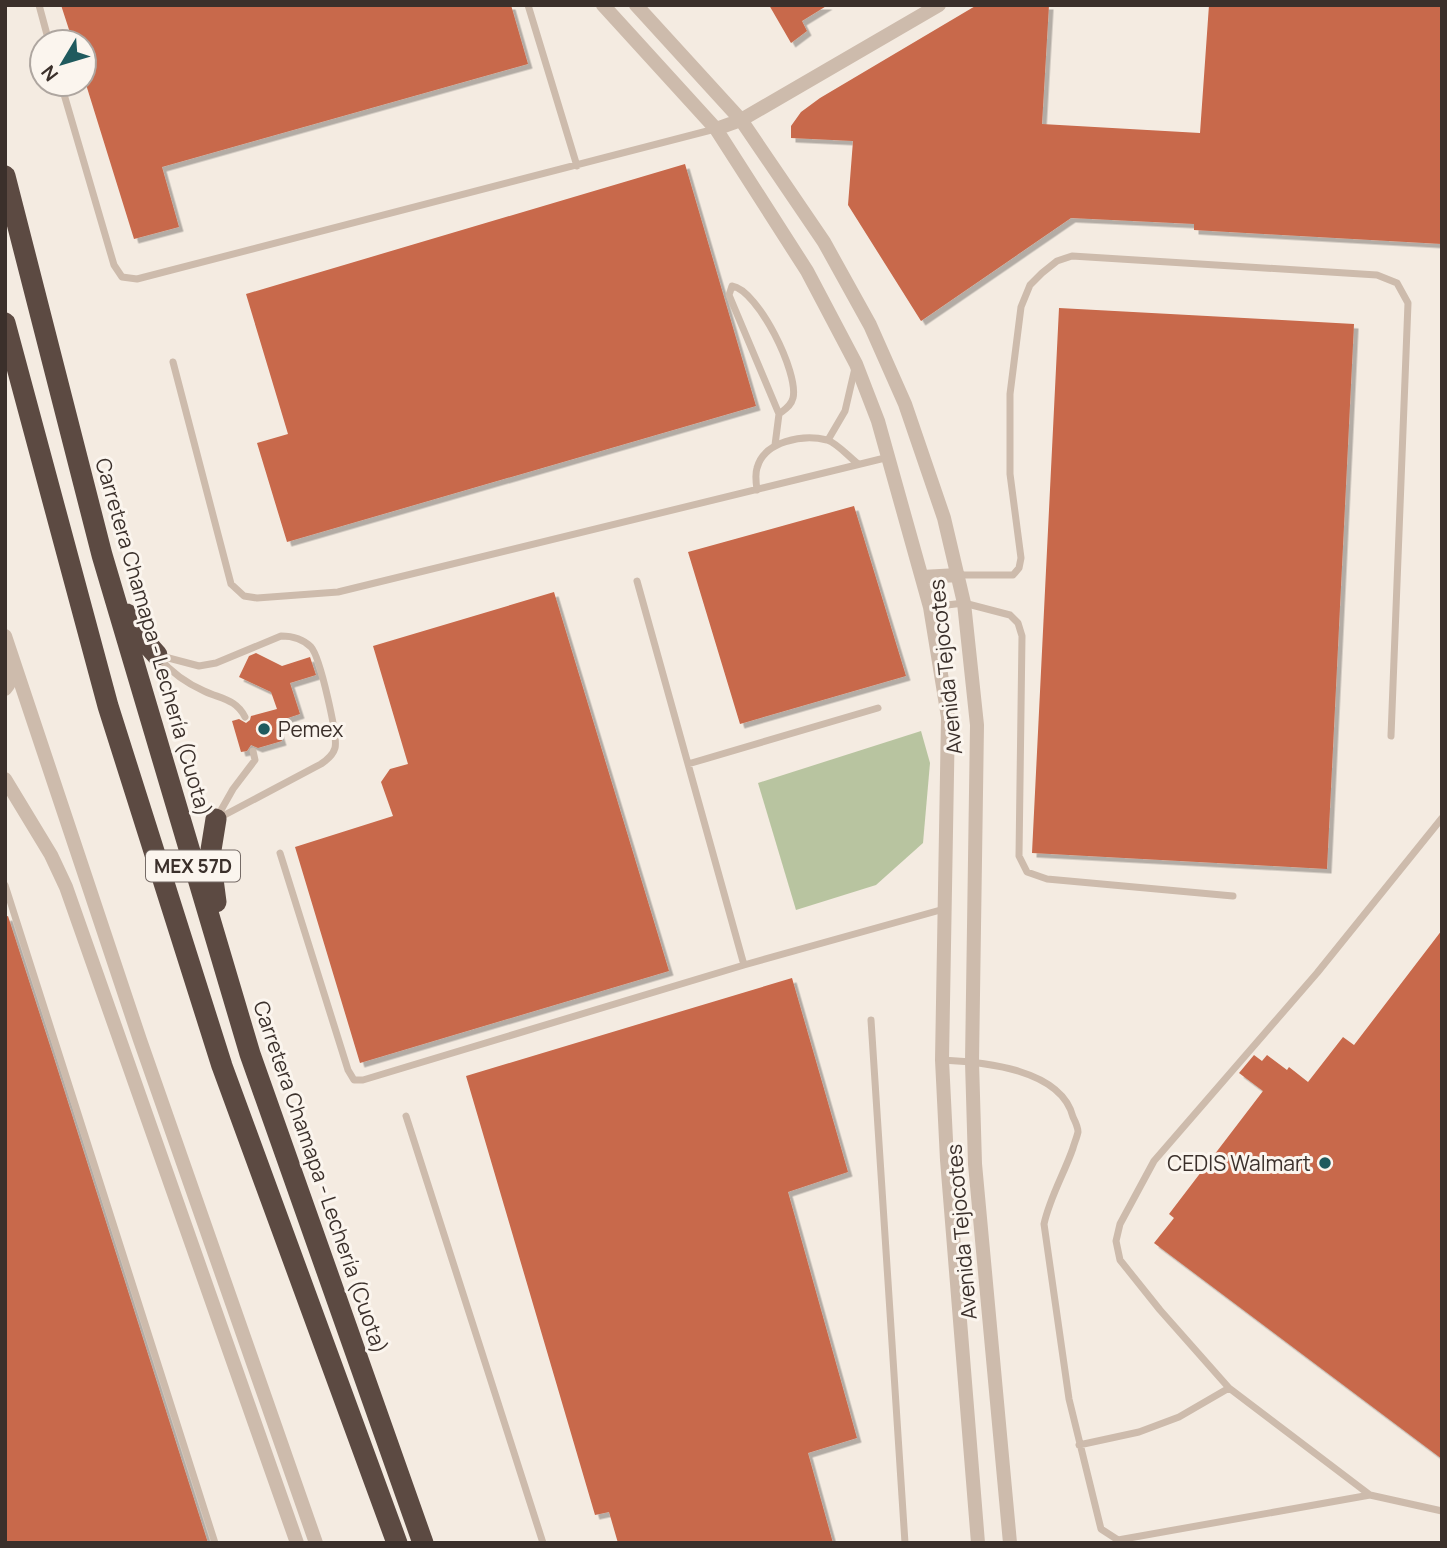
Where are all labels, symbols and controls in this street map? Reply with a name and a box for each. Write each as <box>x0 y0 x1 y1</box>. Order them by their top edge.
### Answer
north arrow <box>28 28 98 98</box>
text: N <box>35 60 64 87</box>
street label: Carretera Chamapa - Lechería (Cuota) <box>89 455 219 819</box>
street label: Avenida Tejocotes <box>922 578 968 756</box>
place label: Pemex <box>278 715 343 743</box>
marker: Pemex <box>256 721 272 737</box>
road number: MEX 57D <box>146 850 240 881</box>
street label: Carretera Chamapa - Lechería (Cuota) <box>247 997 395 1357</box>
street label: Avenida Tejocotes <box>939 1143 983 1321</box>
place label: CEDIS Walmart <box>1167 1149 1311 1177</box>
marker: CEDIS Walmart <box>1317 1155 1333 1171</box>

